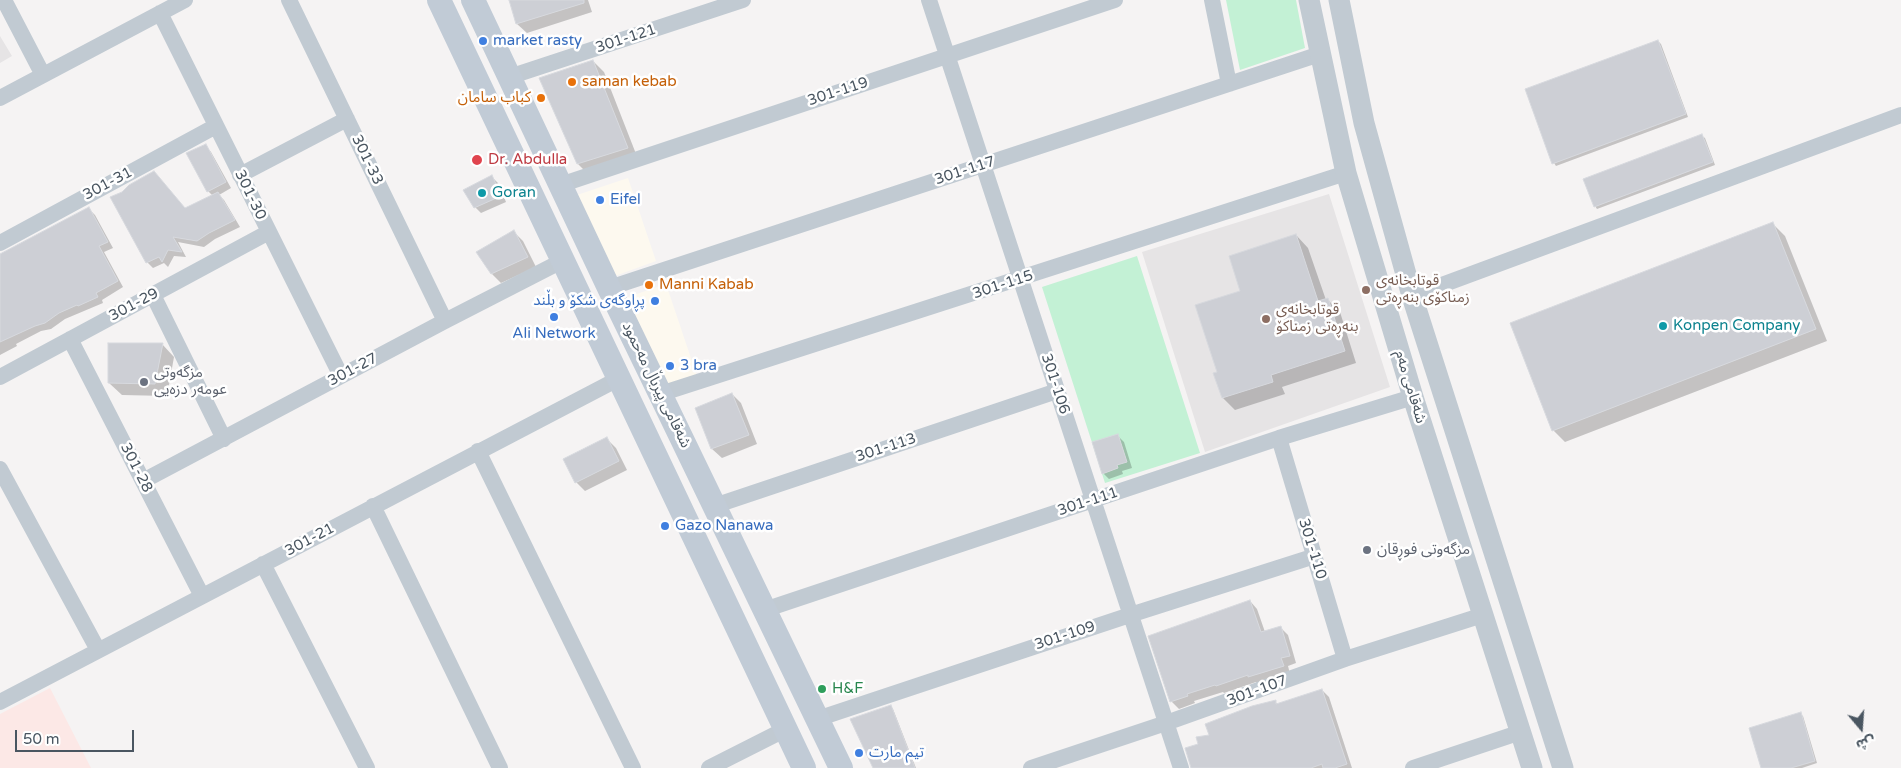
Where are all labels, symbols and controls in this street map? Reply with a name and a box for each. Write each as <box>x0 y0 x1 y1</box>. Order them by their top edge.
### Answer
street label: 301-121 <box>593 21 659 57</box>
place label: market rasty <box>493 32 582 50</box>
marker: market rasty <box>477 35 489 47</box>
place label: saman kebab <box>582 73 677 91</box>
street label: 301-119 <box>805 74 871 110</box>
marker: saman kebab <box>566 76 578 88</box>
place label: کباب سامان <box>458 89 531 107</box>
marker: کباب سامان <box>535 92 547 104</box>
street label: 301-33 <box>347 132 387 188</box>
place label: Dr. Abdulla <box>488 151 567 169</box>
marker: Dr. Abdulla <box>470 153 484 167</box>
street label: 301-117 <box>932 153 998 189</box>
street label: 301-31 <box>80 164 136 204</box>
street label: 301-30 <box>230 167 270 223</box>
place label: Goran <box>492 184 536 202</box>
marker: Goran <box>476 187 488 199</box>
place label: Eifel <box>610 191 641 209</box>
marker: Eifel <box>594 194 606 206</box>
street label: 301-115 <box>970 267 1036 303</box>
place label: قوتابخانەی زمناكۆی بنەڕەتی <box>1376 272 1470 307</box>
place label: Manni Kabab <box>659 276 754 294</box>
marker: Manni Kabab <box>643 279 655 291</box>
marker: قوتابخانەی زمناكۆی بنەڕەتی <box>1360 284 1372 296</box>
street label: 301-29 <box>106 285 162 325</box>
place label: پڕاوگەی شکۆ و بڵند <box>533 292 645 310</box>
marker: پڕاوگەی شکۆ و بڵند <box>649 295 661 307</box>
place label: قوتابخانەی بنەڕەتی زمناکۆ <box>1276 301 1358 336</box>
marker: Ali Network <box>548 311 560 323</box>
marker: قوتابخانەی بنەڕەتی زمناکۆ <box>1260 313 1272 325</box>
place label: Konpen Company <box>1673 317 1800 335</box>
street label: شەقامی پیرباڵ مەحمود <box>618 319 694 451</box>
marker: Konpen Company <box>1657 320 1669 332</box>
place label: Ali Network <box>512 325 596 343</box>
street label: شەقامی مەم <box>1390 348 1430 426</box>
street label: 301-27 <box>325 350 381 390</box>
street label: 301-106 <box>1037 351 1073 417</box>
place label: 3 bra <box>680 357 717 375</box>
marker: 3 bra <box>664 360 676 372</box>
place label: مزگەوتی عومەر دزەیی <box>154 364 227 399</box>
marker: مزگەوتی عومەر دزەیی <box>138 376 150 388</box>
street label: 301-113 <box>853 430 919 466</box>
street label: 301-28 <box>116 440 156 496</box>
street label: 301-111 <box>1055 484 1121 520</box>
street label: 301-110 <box>1294 516 1330 582</box>
place label: Gazo Nanawa <box>675 517 773 535</box>
street label: 301-21 <box>282 520 338 560</box>
marker: Gazo Nanawa <box>659 520 671 532</box>
place label: مزگەوتی فوڕقان <box>1377 541 1470 559</box>
marker: مزگەوتی فوڕقان <box>1361 544 1373 556</box>
street label: 301-109 <box>1032 618 1098 654</box>
street label: 301-107 <box>1224 672 1290 710</box>
place label: H&F <box>832 680 863 698</box>
marker: H&F <box>816 683 828 695</box>
north arrow <box>1836 703 1886 753</box>
scale bar <box>18 720 136 752</box>
text: 50 m <box>23 730 60 748</box>
text: ش <box>1854 732 1878 754</box>
place label: تیم مارت <box>869 744 924 762</box>
marker: تیم مارت <box>853 747 865 759</box>

